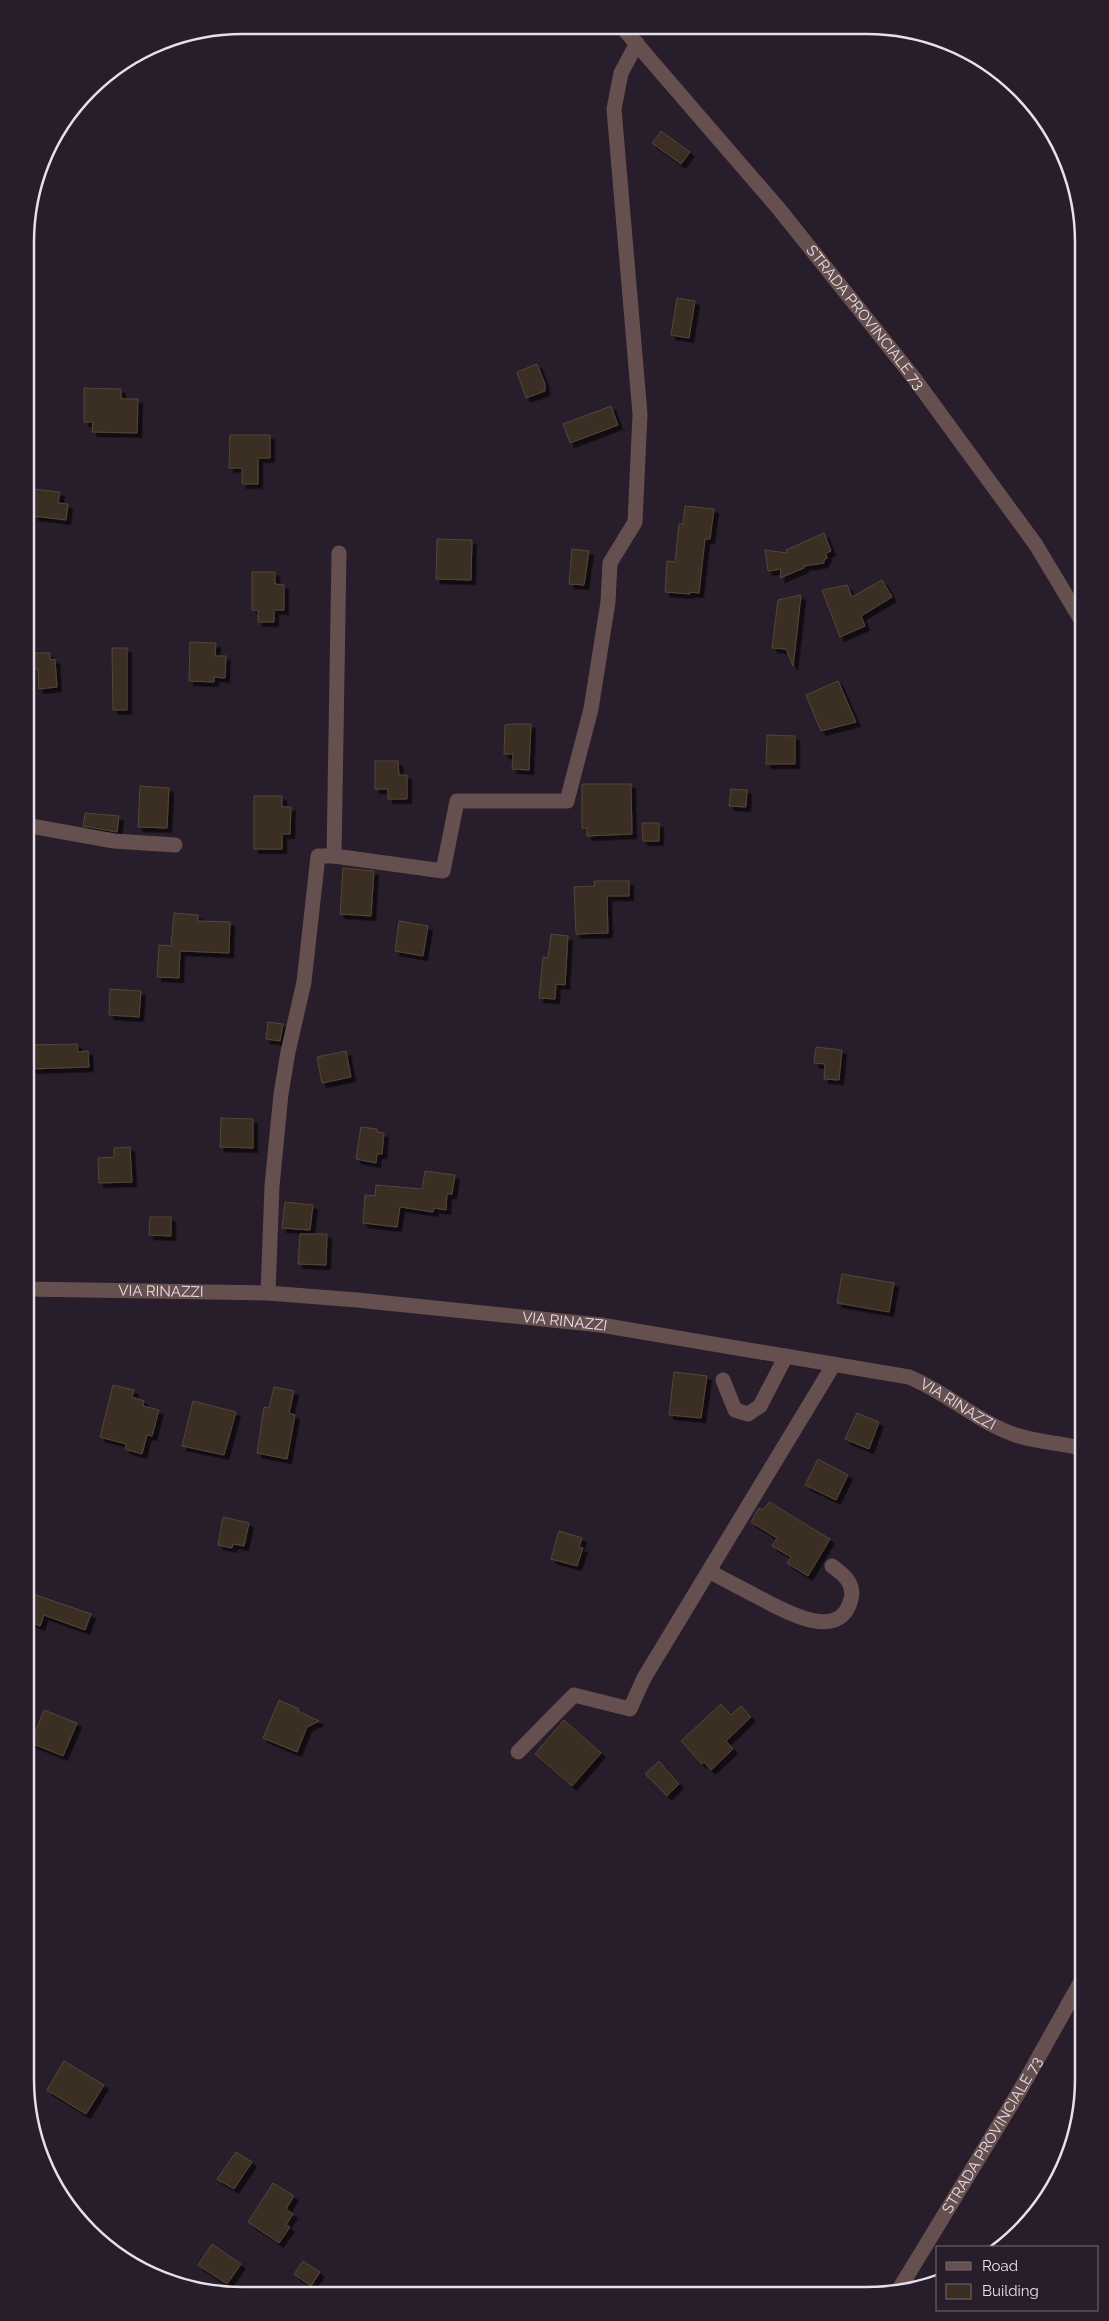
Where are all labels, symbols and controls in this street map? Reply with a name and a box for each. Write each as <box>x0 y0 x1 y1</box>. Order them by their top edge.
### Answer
street label: STRADA PROVINCIALE 73 <box>802 242 928 393</box>
street label: VIA RINAZZI <box>118 1282 204 1301</box>
street label: VIA RINAZZI <box>521 1308 608 1335</box>
street label: VIA RINAZZI <box>917 1375 999 1434</box>
street label: STRADA PROVINCIALE 73 <box>938 2054 1046 2217</box>
legend <box>936 2246 1099 2311</box>
text: Road <box>982 2257 1018 2275</box>
text: Building <box>982 2282 1039 2300</box>

